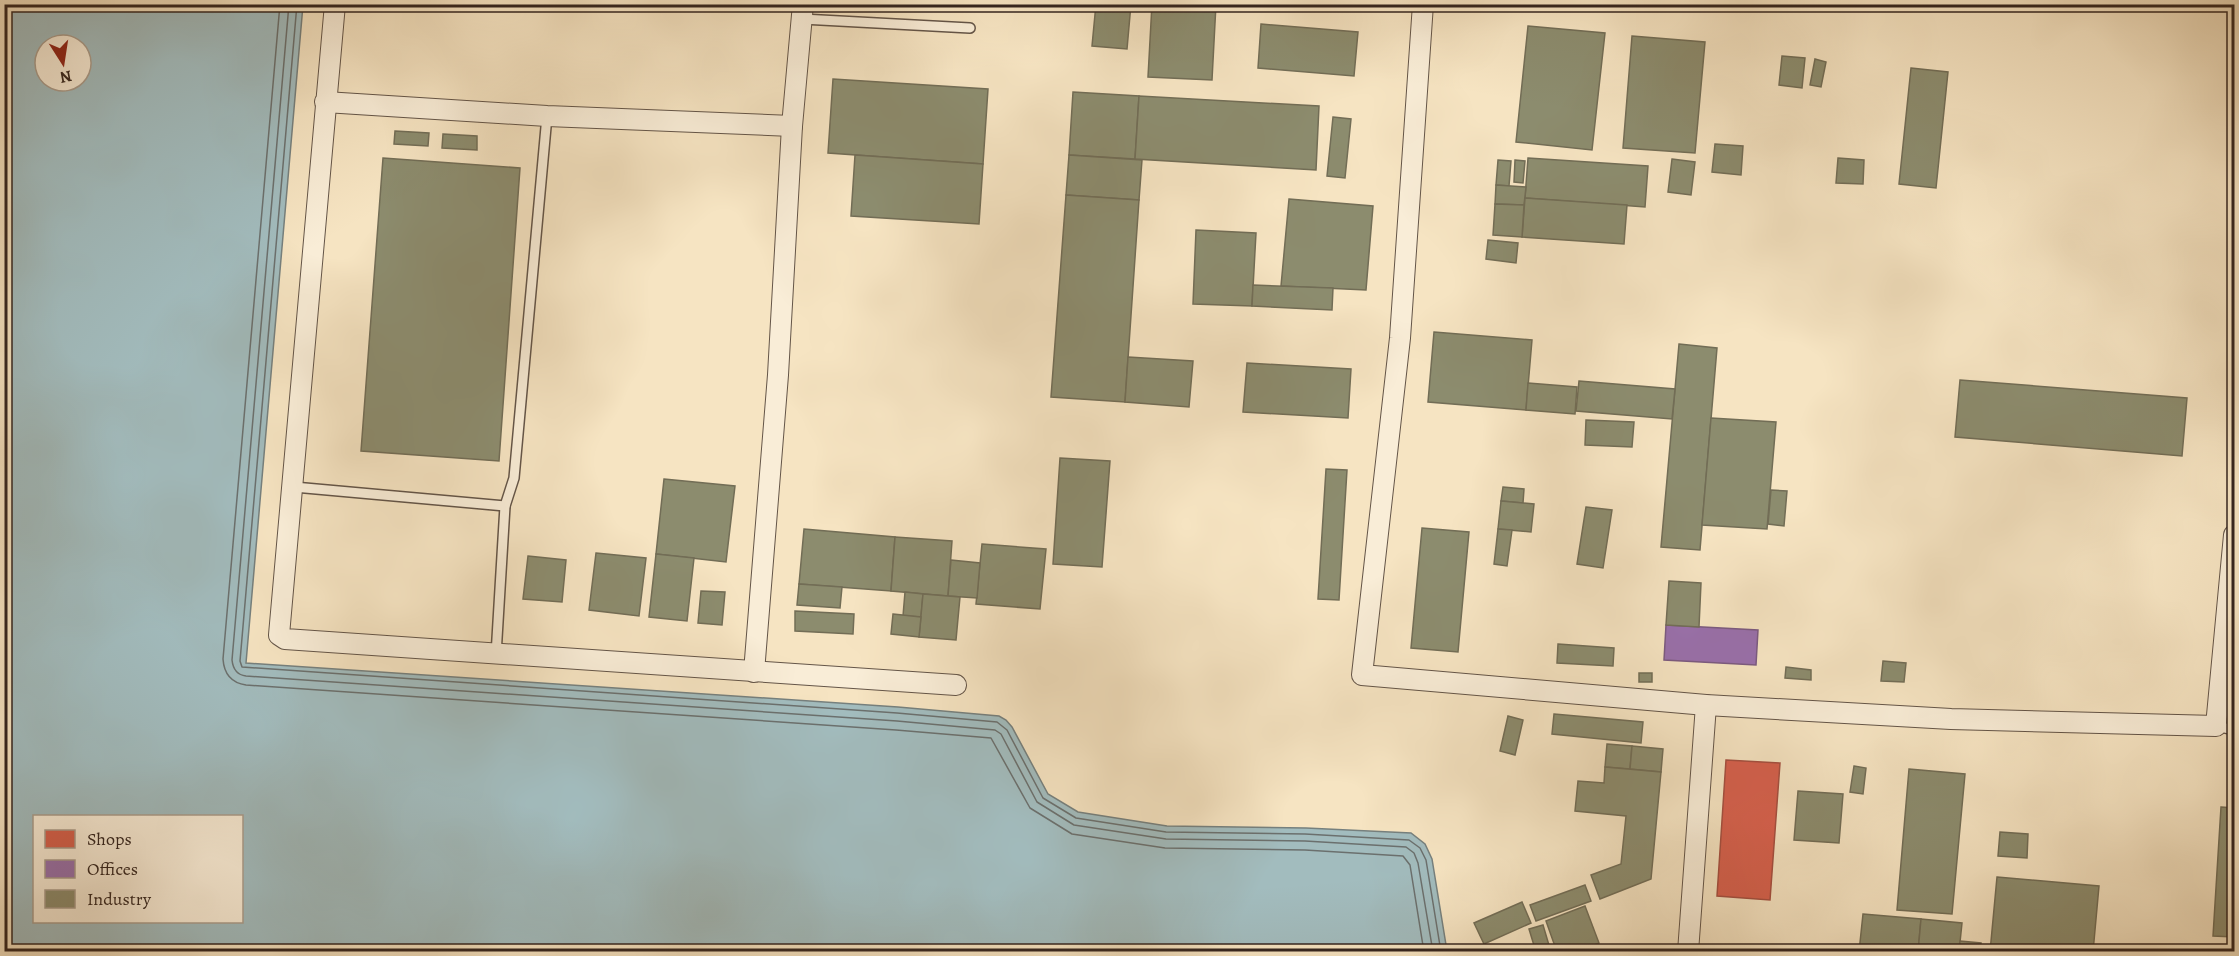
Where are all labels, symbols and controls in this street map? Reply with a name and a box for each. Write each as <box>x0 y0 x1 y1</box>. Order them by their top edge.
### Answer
north arrow <box>33 33 93 93</box>
text: N <box>58 65 74 89</box>
legend <box>33 815 243 923</box>
text: Shops <box>87 827 132 851</box>
text: Offices <box>87 857 138 881</box>
text: Industry <box>87 887 152 911</box>

